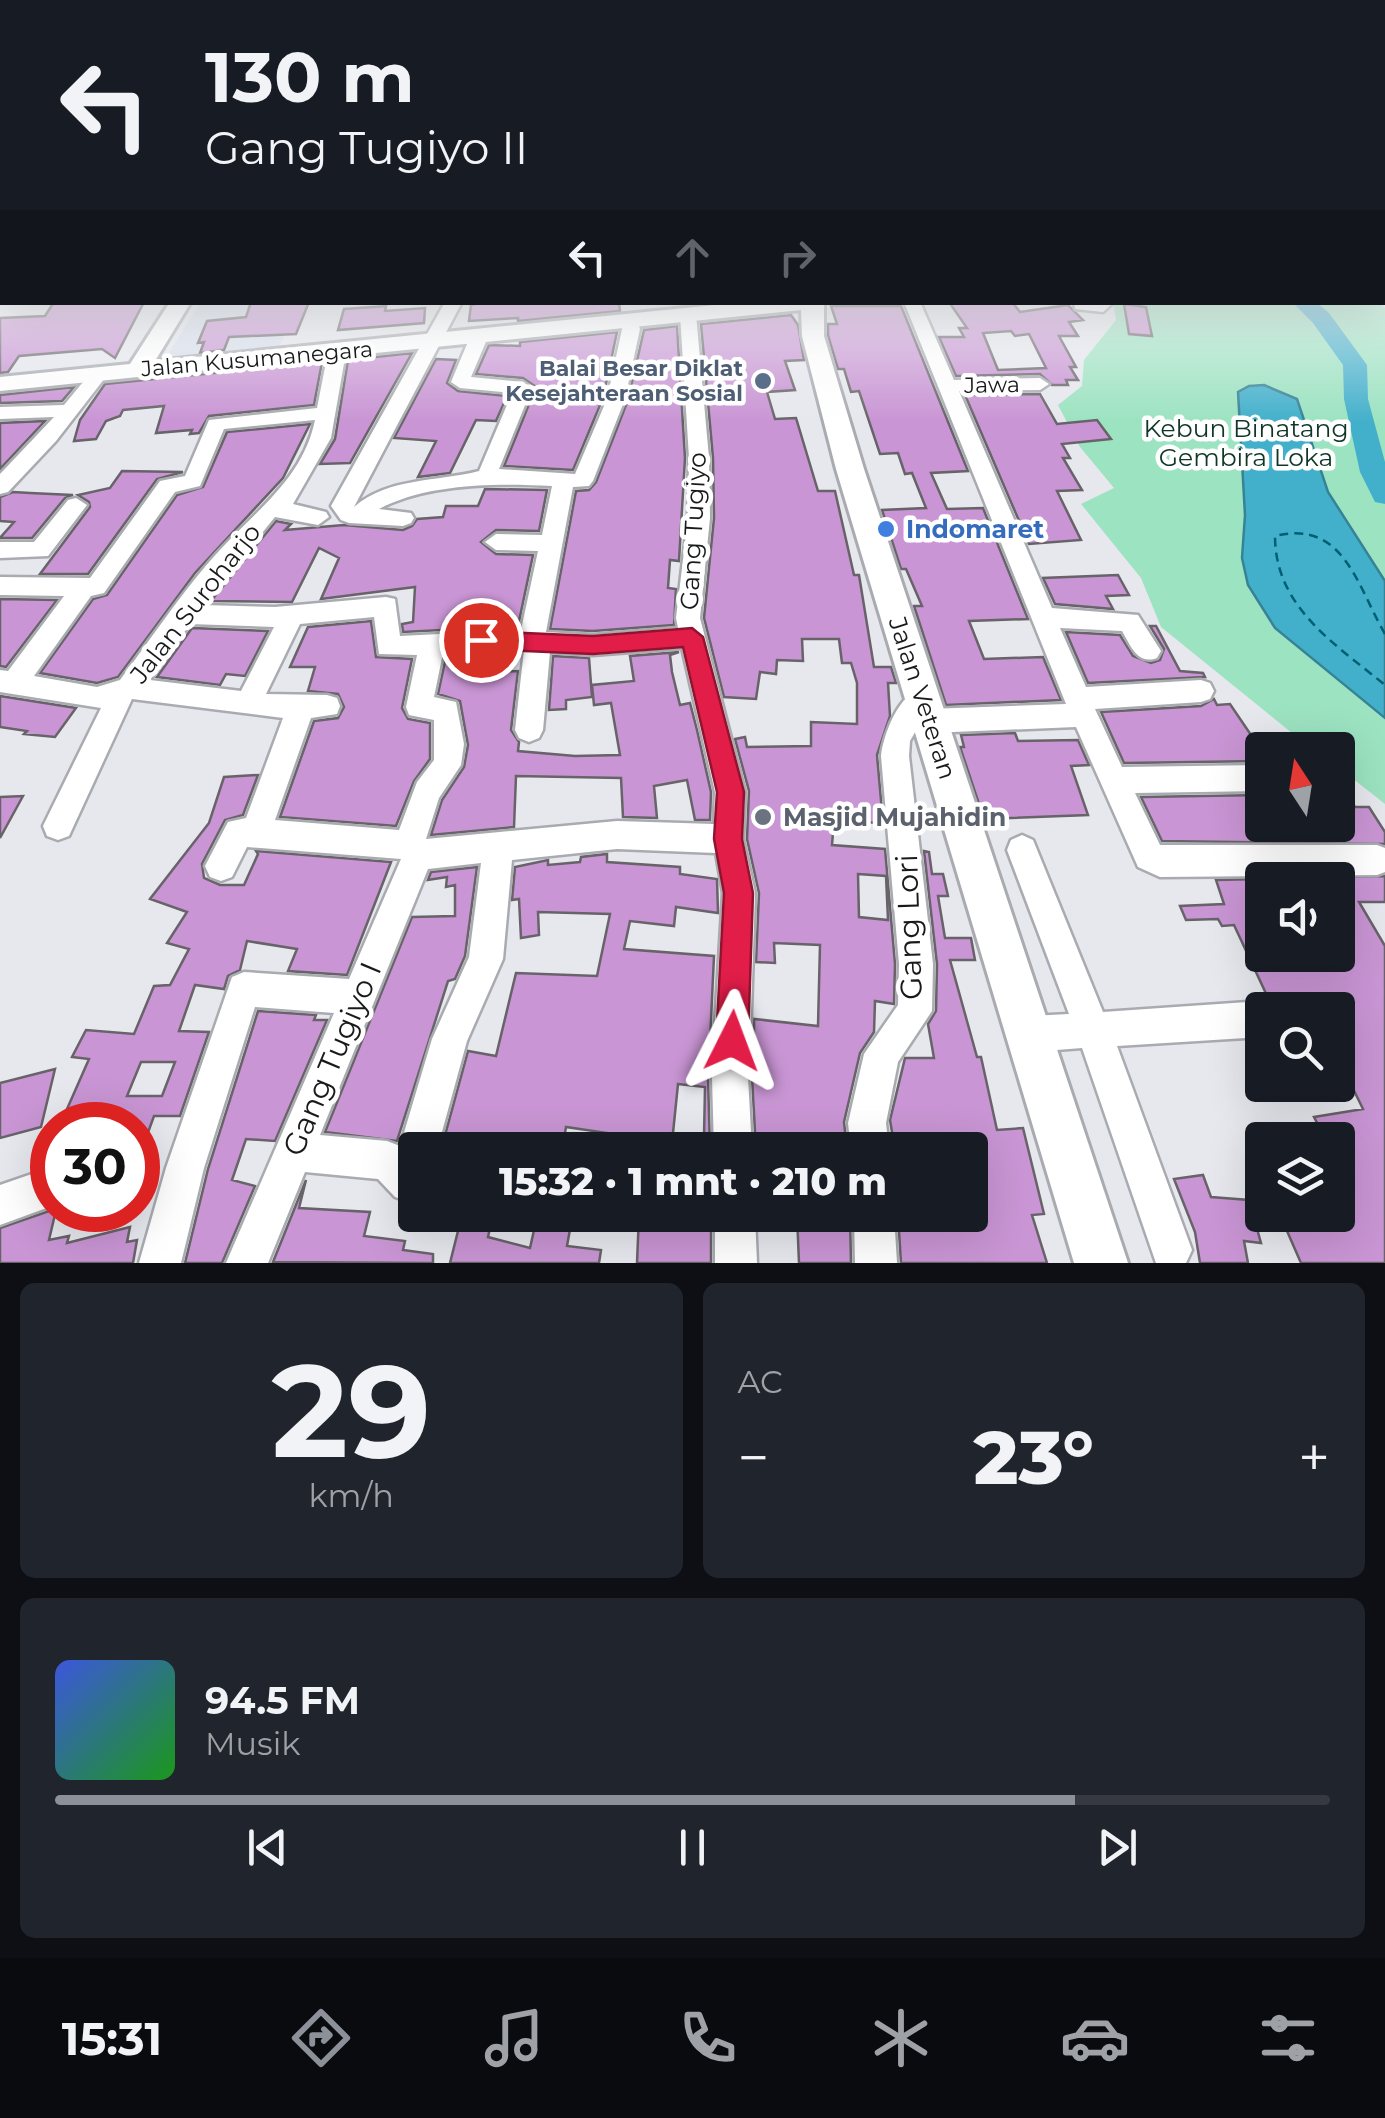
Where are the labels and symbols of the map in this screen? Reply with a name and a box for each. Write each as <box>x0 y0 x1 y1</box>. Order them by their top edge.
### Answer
street label: Jalan Kusumanegara <box>139 335 374 383</box>
place label: Balai Besar Diklat Kesejahteraan Sosial <box>505 355 743 407</box>
marker: Balai Besar Diklat Kesejahteraan Sosial <box>752 370 774 392</box>
street label: Jawa <box>963 371 1020 399</box>
park label: Kebun Binatang Gembira Loka <box>1143 413 1349 472</box>
street label: Gang Tugiyo <box>674 451 712 611</box>
place label: Indomaret <box>906 514 1044 544</box>
street label: Jalan Suroharjo <box>123 517 267 689</box>
marker: Indomaret <box>875 518 897 540</box>
pin <box>439 598 524 683</box>
street label: Jalan Veteran <box>882 612 963 783</box>
north arrow <box>1245 732 1355 842</box>
place label: Masjid Mujahidin <box>783 802 1006 832</box>
marker: Masjid Mujahidin <box>752 806 774 828</box>
street label: Gang Lori <box>888 854 930 1000</box>
street label: Gang Tugiyo I <box>275 957 389 1161</box>
position arrow <box>680 989 784 1093</box>
speed limit sign: 30 <box>30 1102 160 1232</box>

